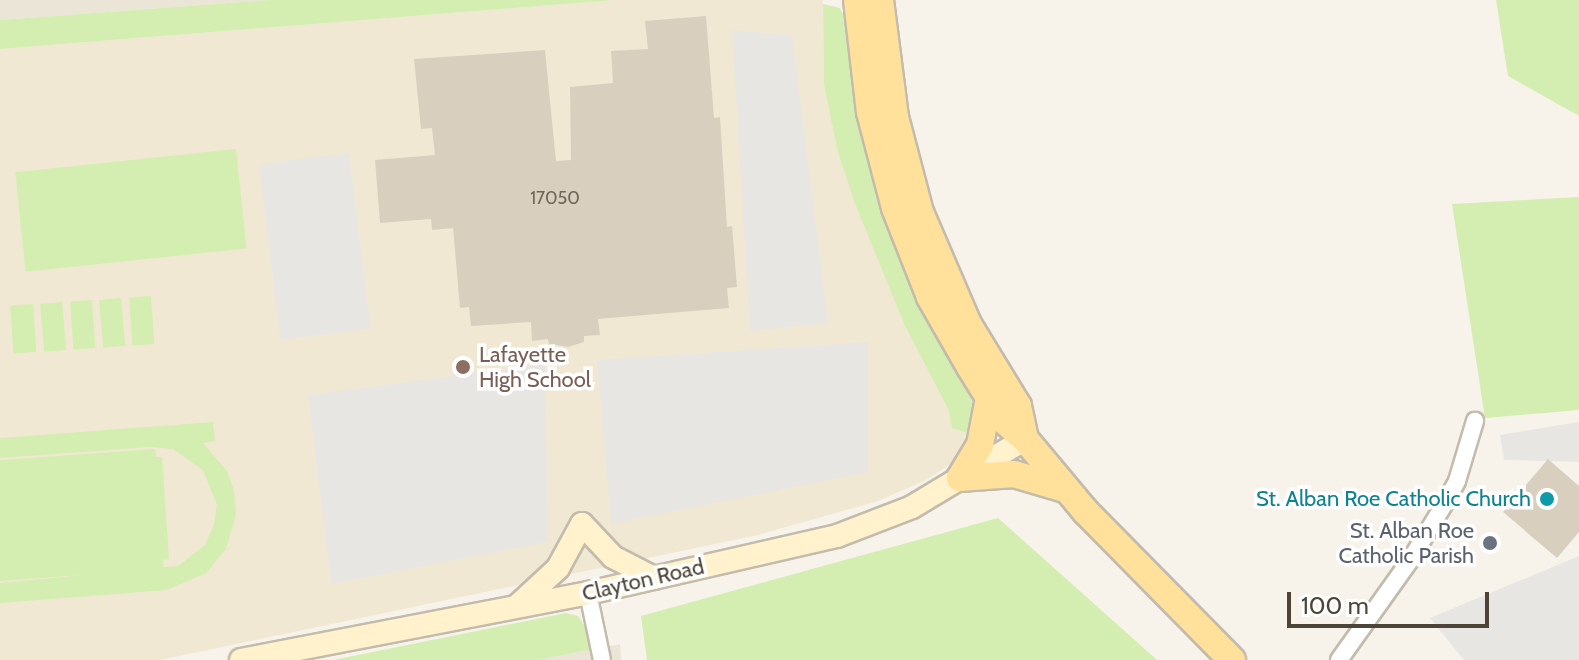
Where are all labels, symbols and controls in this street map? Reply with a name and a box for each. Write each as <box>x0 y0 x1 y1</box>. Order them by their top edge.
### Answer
house number: 17050 <box>530 187 580 209</box>
place label: Lafayette High School <box>479 341 591 392</box>
marker: Lafayette High School <box>454 358 472 376</box>
place label: St. Alban Roe Catholic Church <box>1256 486 1531 512</box>
marker: St. Alban Roe Catholic Church <box>1538 490 1556 508</box>
place label: St. Alban Roe Catholic Parish <box>1338 517 1474 568</box>
marker: St. Alban Roe Catholic Parish <box>1481 534 1499 552</box>
street label: Clayton Road <box>579 553 707 607</box>
scale bar <box>1291 576 1493 626</box>
text: 100 m <box>1301 591 1369 620</box>

